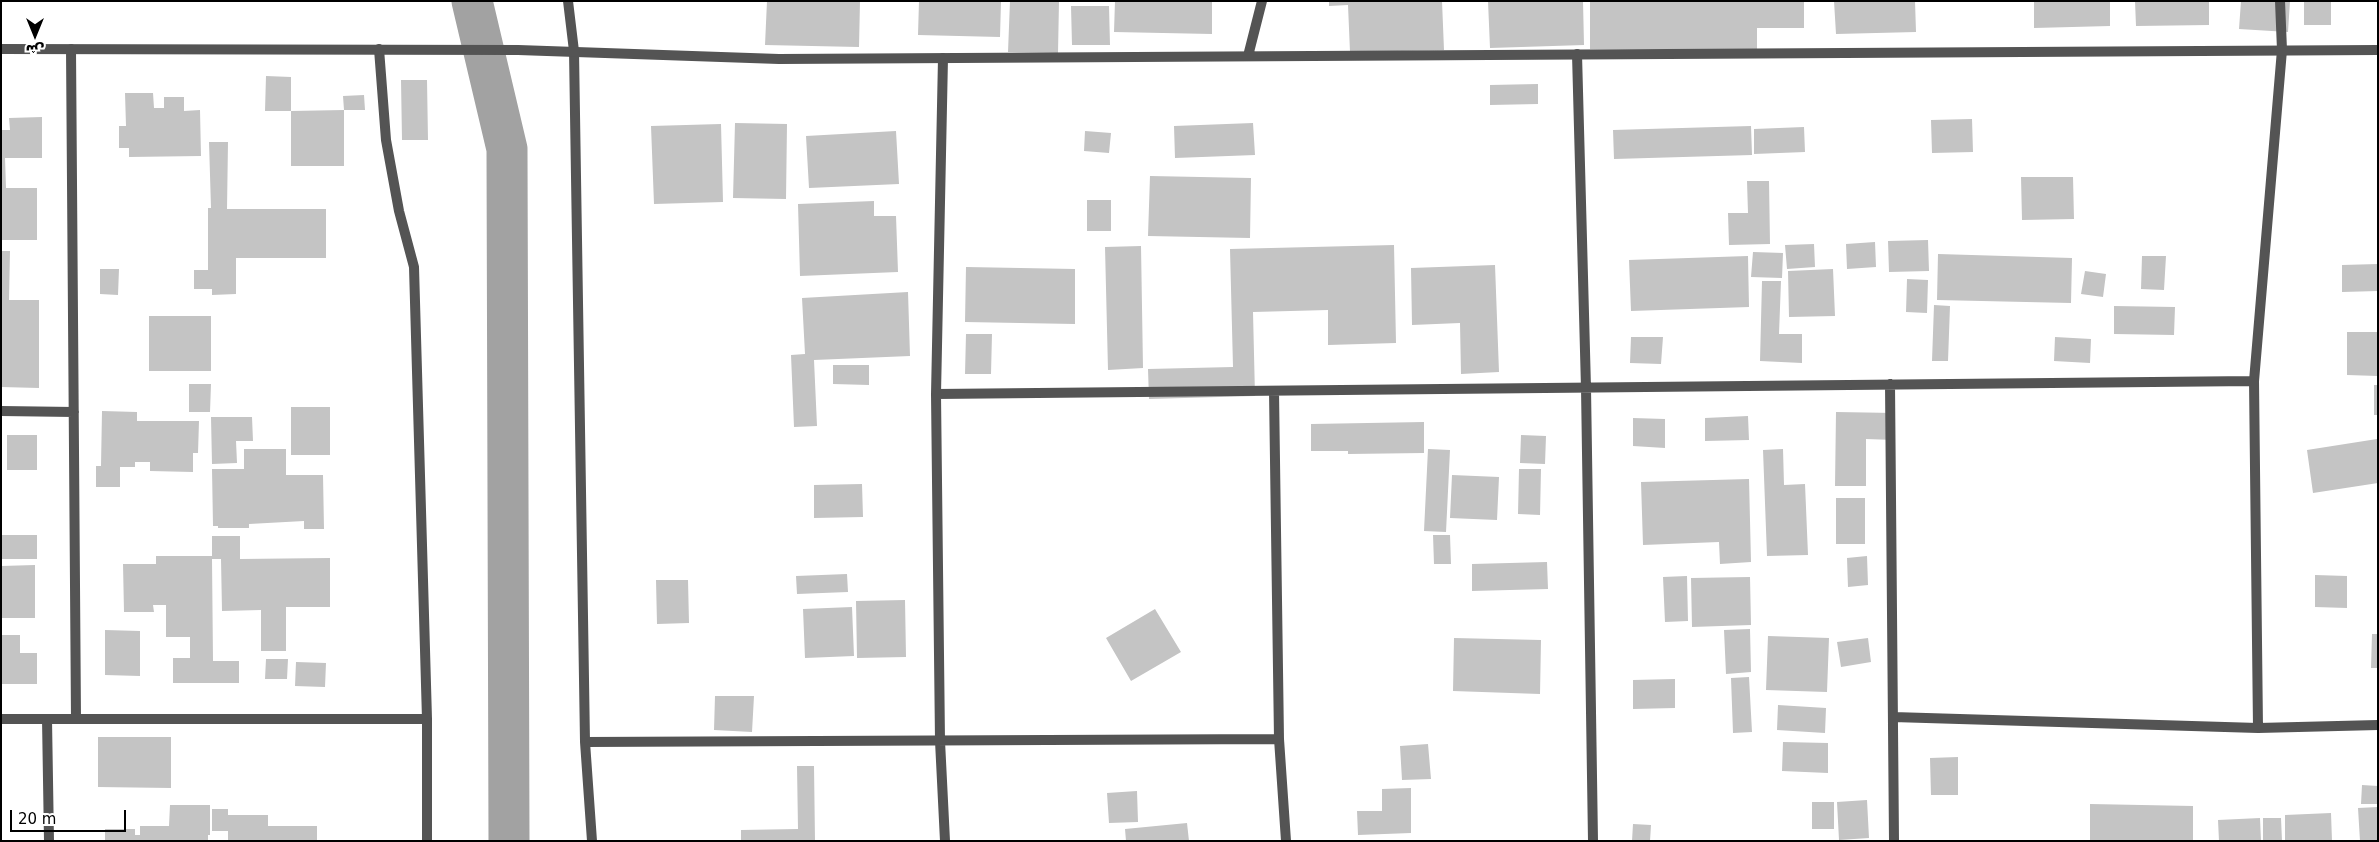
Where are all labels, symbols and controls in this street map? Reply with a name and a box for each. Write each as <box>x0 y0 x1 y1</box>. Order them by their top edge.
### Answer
north arrow <box>10 10 60 60</box>
text: ش <box>25 42 45 58</box>
scale bar <box>12 800 129 832</box>
text: 20 m <box>18 810 56 828</box>

